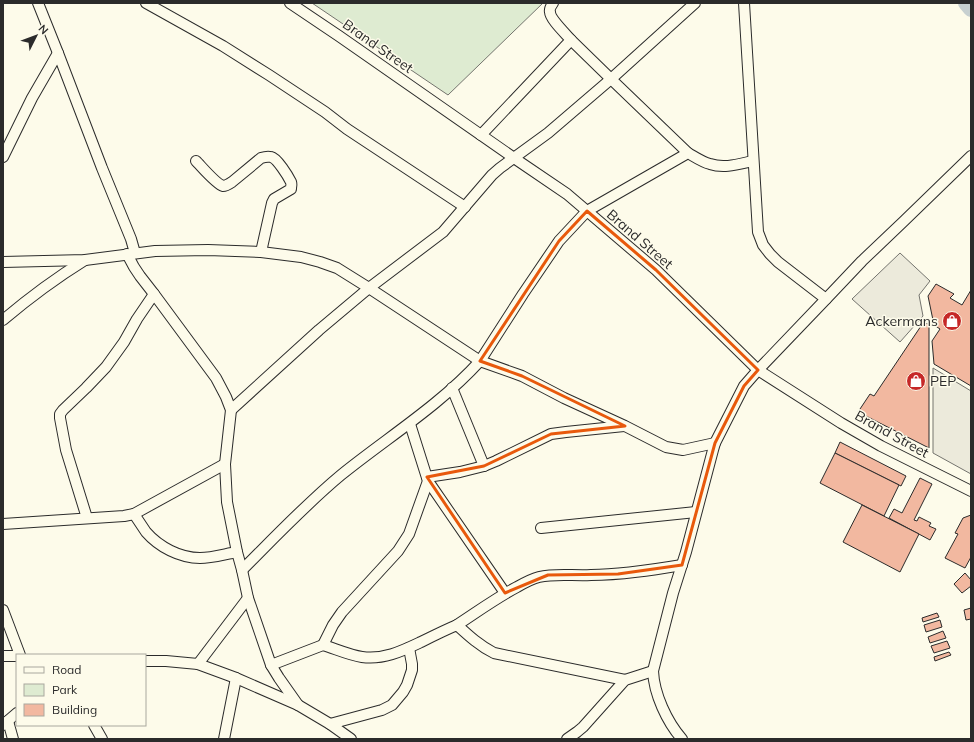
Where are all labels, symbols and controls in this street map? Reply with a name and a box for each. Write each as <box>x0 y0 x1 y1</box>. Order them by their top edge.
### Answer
street label: Brand Street <box>339 15 417 77</box>
north arrow <box>16 16 56 56</box>
text: N <box>35 22 51 37</box>
street label: Brand Street <box>603 205 677 273</box>
shop icon: Ackermans <box>941 310 963 332</box>
place label: Ackermans <box>865 312 938 330</box>
shop icon: PEP <box>905 370 927 392</box>
place label: PEP <box>930 372 956 390</box>
street label: Brand Street <box>852 406 932 462</box>
legend <box>16 654 146 726</box>
text: Road <box>52 662 81 677</box>
text: Park <box>52 682 78 697</box>
text: Building <box>52 702 97 717</box>

